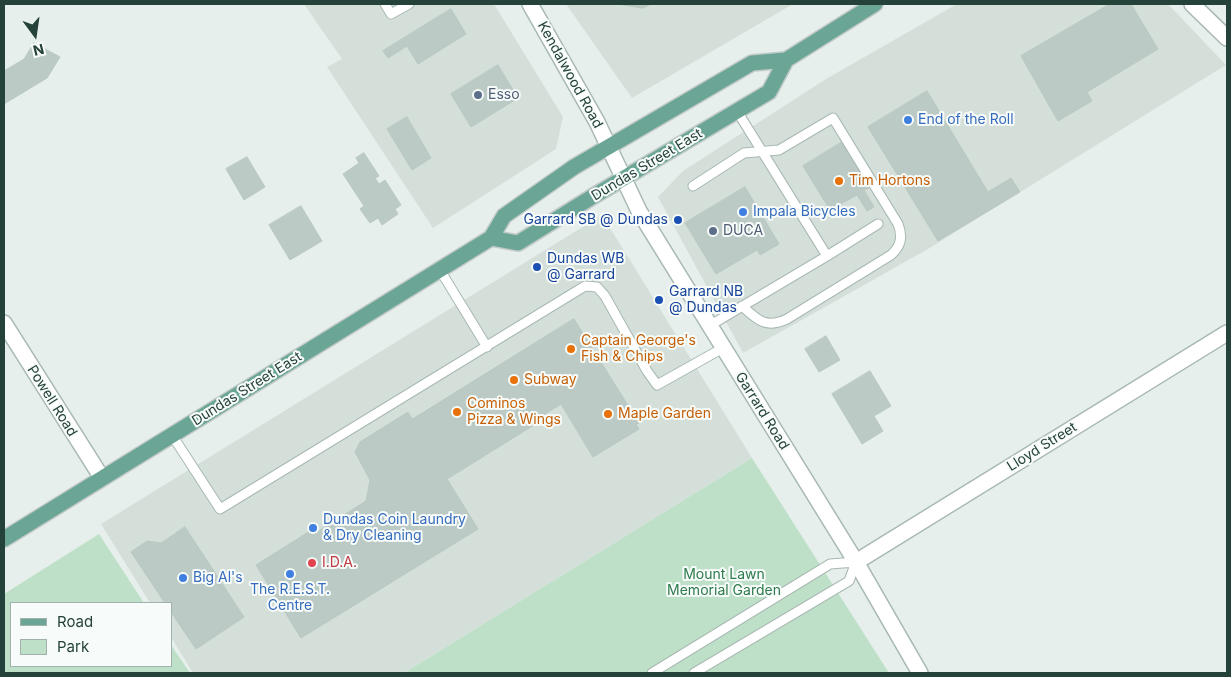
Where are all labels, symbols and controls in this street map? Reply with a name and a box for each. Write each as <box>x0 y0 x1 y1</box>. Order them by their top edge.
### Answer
north arrow <box>10 10 60 60</box>
street label: Kendalwood Road <box>534 19 606 131</box>
text: N <box>32 40 46 60</box>
place label: Esso <box>488 87 520 103</box>
marker: Esso <box>472 89 484 101</box>
place label: End of the Roll <box>918 112 1014 128</box>
marker: End of the Roll <box>902 114 914 126</box>
street label: Dundas Street East <box>589 125 705 205</box>
place label: Tim Hortons <box>849 173 930 189</box>
marker: Tim Hortons <box>833 175 845 187</box>
place label: Impala Bicycles <box>753 204 856 220</box>
marker: Impala Bicycles <box>737 206 749 218</box>
place label: Garrard SB @ Dundas <box>524 212 668 228</box>
marker: Garrard SB @ Dundas <box>672 214 684 226</box>
place label: DUCA <box>723 223 763 239</box>
marker: DUCA <box>707 225 719 237</box>
place label: Dundas WB @ Garrard <box>547 251 624 284</box>
marker: Dundas WB @ Garrard <box>531 261 543 273</box>
place label: Garrard NB @ Dundas <box>669 284 743 316</box>
marker: Garrard NB @ Dundas <box>653 294 665 306</box>
place label: Captain George's Fish & Chips <box>581 333 696 366</box>
marker: Captain George's Fish & Chips <box>565 343 577 355</box>
street label: Dundas Street East <box>189 348 305 430</box>
street label: Powell Road <box>23 362 81 440</box>
street label: Garrard Road <box>731 369 793 453</box>
place label: Subway <box>524 372 577 388</box>
marker: Subway <box>508 374 520 386</box>
place label: Cominos Pizza & Wings <box>467 396 561 428</box>
marker: Cominos Pizza & Wings <box>451 406 463 418</box>
place label: Maple Garden <box>618 406 711 422</box>
marker: Maple Garden <box>602 408 614 420</box>
street label: Lloyd Street <box>1004 419 1080 475</box>
place label: Dundas Coin Laundry & Dry Cleaning <box>323 512 466 544</box>
marker: Dundas Coin Laundry & Dry Cleaning <box>307 522 319 534</box>
place label: I.D.A. <box>322 555 357 571</box>
marker: I.D.A. <box>306 557 318 569</box>
park label: Mount Lawn Memorial Garden <box>667 567 781 600</box>
marker: The R.E.S.T. Centre <box>284 568 296 580</box>
place label: Big Al's <box>193 570 243 586</box>
marker: Big Al's <box>177 572 189 584</box>
place label: The R.E.S.T. Centre <box>250 582 330 614</box>
legend <box>10 602 172 667</box>
text: Road <box>57 612 93 631</box>
text: Park <box>57 637 89 656</box>

